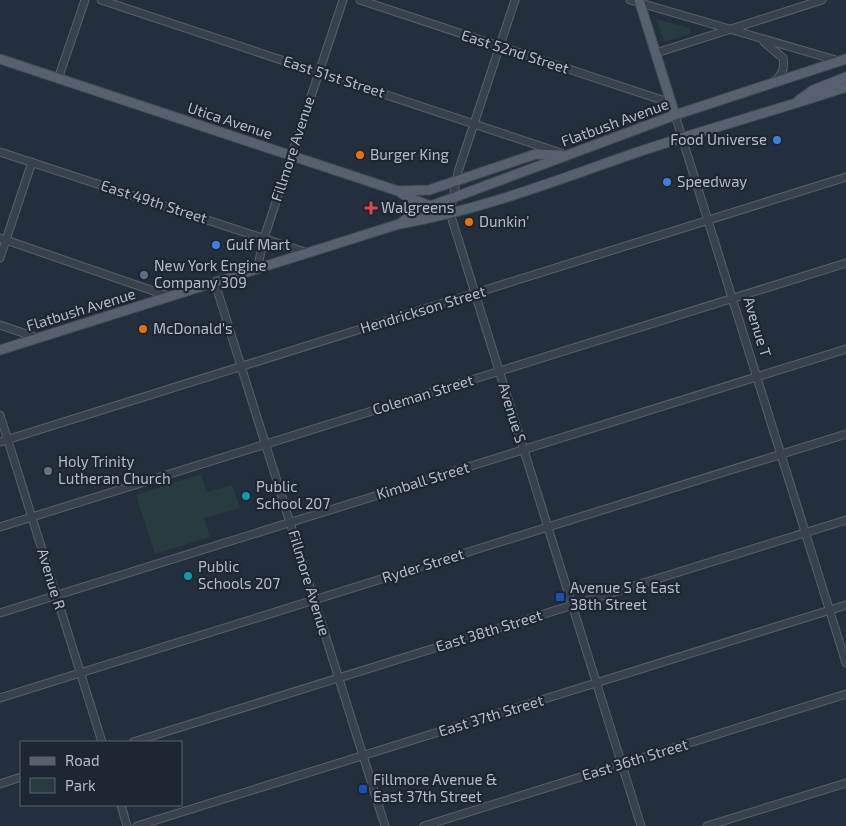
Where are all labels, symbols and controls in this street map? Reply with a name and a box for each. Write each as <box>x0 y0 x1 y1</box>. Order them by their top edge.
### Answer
street label: East 52nd Street <box>459 25 572 77</box>
street label: East 51st Street <box>281 51 388 101</box>
street label: Fillmore Avenue <box>267 94 318 204</box>
street label: Flatbush Avenue <box>558 94 671 150</box>
street label: Utica Avenue <box>186 98 275 142</box>
place label: Food Universe <box>670 130 767 148</box>
marker: Food Universe <box>771 134 783 146</box>
place label: Burger King <box>370 145 450 163</box>
marker: Burger King <box>354 149 366 161</box>
place label: Speedway <box>677 172 747 190</box>
street label: East 49th Street <box>99 175 210 227</box>
marker: Speedway <box>661 176 673 188</box>
place label: Walgreens <box>381 198 454 216</box>
marker: Walgreens <box>365 202 377 214</box>
place label: Dunkin' <box>479 212 529 230</box>
marker: Dunkin' <box>463 216 475 228</box>
place label: Gulf Mart <box>226 235 291 253</box>
marker: Gulf Mart <box>210 239 222 251</box>
place label: New York Engine Company 309 <box>154 256 267 291</box>
marker: New York Engine Company 309 <box>138 269 150 281</box>
street label: Hendrickson Street <box>358 281 488 337</box>
street label: Flatbush Avenue <box>24 284 137 334</box>
street label: Avenue T <box>740 294 776 359</box>
place label: McDonald's <box>153 319 233 337</box>
marker: McDonald's <box>137 323 149 335</box>
street label: Coleman Street <box>370 370 476 418</box>
street label: Avenue S <box>495 380 531 445</box>
place label: Holy Trinity Lutheran Church <box>58 452 171 487</box>
street label: Kimball Street <box>374 457 472 503</box>
marker: Holy Trinity Lutheran Church <box>42 465 54 477</box>
place label: Public School 207 <box>256 477 330 512</box>
marker: Public School 207 <box>240 490 252 502</box>
street label: Fillmore Avenue <box>285 528 335 638</box>
street label: Ryder Street <box>380 544 466 586</box>
street label: Avenue R <box>34 546 70 611</box>
place label: Public Schools 207 <box>198 557 280 592</box>
marker: Public Schools 207 <box>182 570 194 582</box>
place label: Avenue S & East 38th Street <box>570 578 681 613</box>
marker: Avenue S & East 38th Street <box>554 591 566 603</box>
street label: East 38th Street <box>433 605 544 655</box>
street label: East 37th Street <box>436 690 546 740</box>
street label: East 36th Street <box>580 734 690 784</box>
legend <box>20 741 182 806</box>
text: Road <box>65 751 100 769</box>
place label: Fillmore Avenue & East 37th Street <box>373 770 497 805</box>
text: Park <box>65 776 96 794</box>
marker: Fillmore Avenue & East 37th Street <box>357 783 369 795</box>

